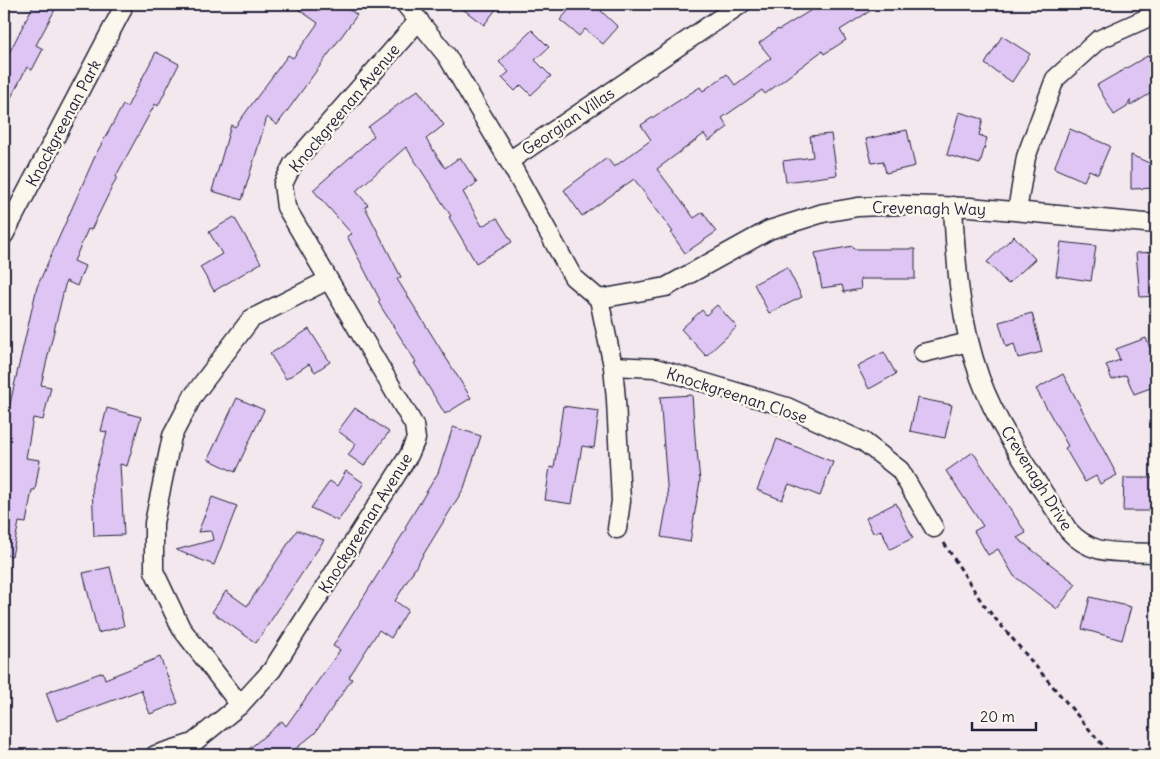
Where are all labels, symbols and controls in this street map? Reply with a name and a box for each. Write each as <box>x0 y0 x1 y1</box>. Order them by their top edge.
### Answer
street label: Knockgreenan Avenue <box>284 40 404 176</box>
street label: Knockgreenan Park <box>21 56 105 190</box>
street label: Georgian Villas <box>518 83 618 159</box>
street label: Crevenagh Way <box>872 197 986 219</box>
street label: Knockgreenan Close <box>664 363 810 427</box>
street label: Crevenagh Drive <box>997 422 1077 534</box>
street label: Knockgreenan Avenue <box>314 449 416 597</box>
scale bar <box>972 699 1036 731</box>
text: 20 m <box>980 707 1015 726</box>

